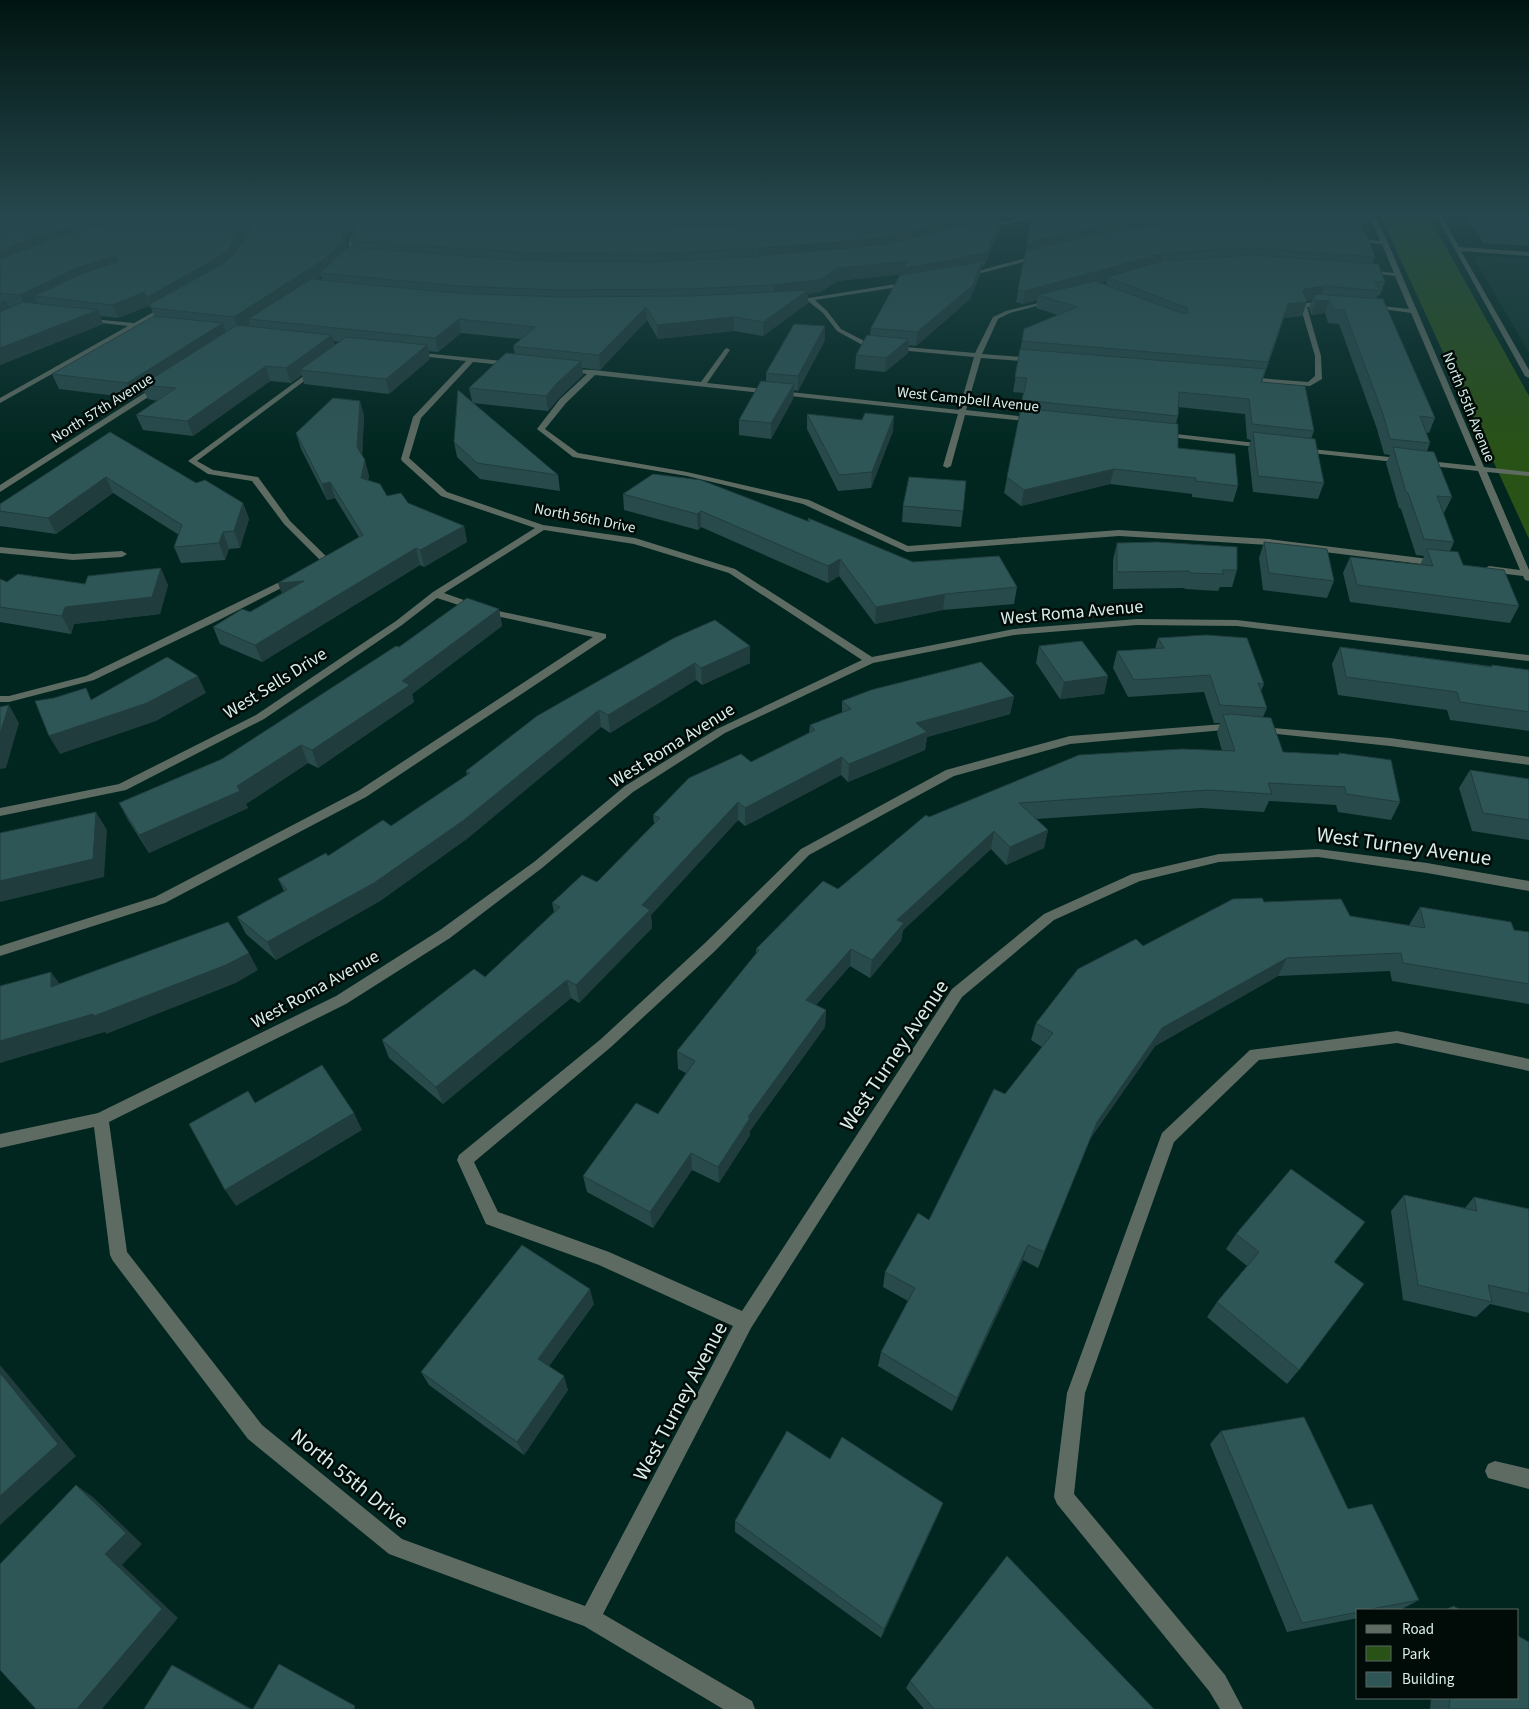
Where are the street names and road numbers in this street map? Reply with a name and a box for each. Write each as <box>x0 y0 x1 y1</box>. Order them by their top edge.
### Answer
street label: North 55th Avenue <box>1437 349 1500 465</box>
street label: North 57th Avenue <box>47 369 157 448</box>
street label: West Campbell Avenue <box>896 382 1040 417</box>
street label: North 56th Drive <box>532 498 637 539</box>
street label: West Roma Avenue <box>1000 594 1144 631</box>
street label: West Sells Drive <box>219 642 332 725</box>
street label: West Roma Avenue <box>605 697 740 794</box>
street label: West Turney Avenue <box>1315 819 1493 873</box>
street label: West Roma Avenue <box>247 944 384 1035</box>
street label: West Turney Avenue <box>832 974 956 1136</box>
street label: West Turney Avenue <box>625 1316 735 1486</box>
street label: North 55th Drive <box>285 1421 415 1535</box>

